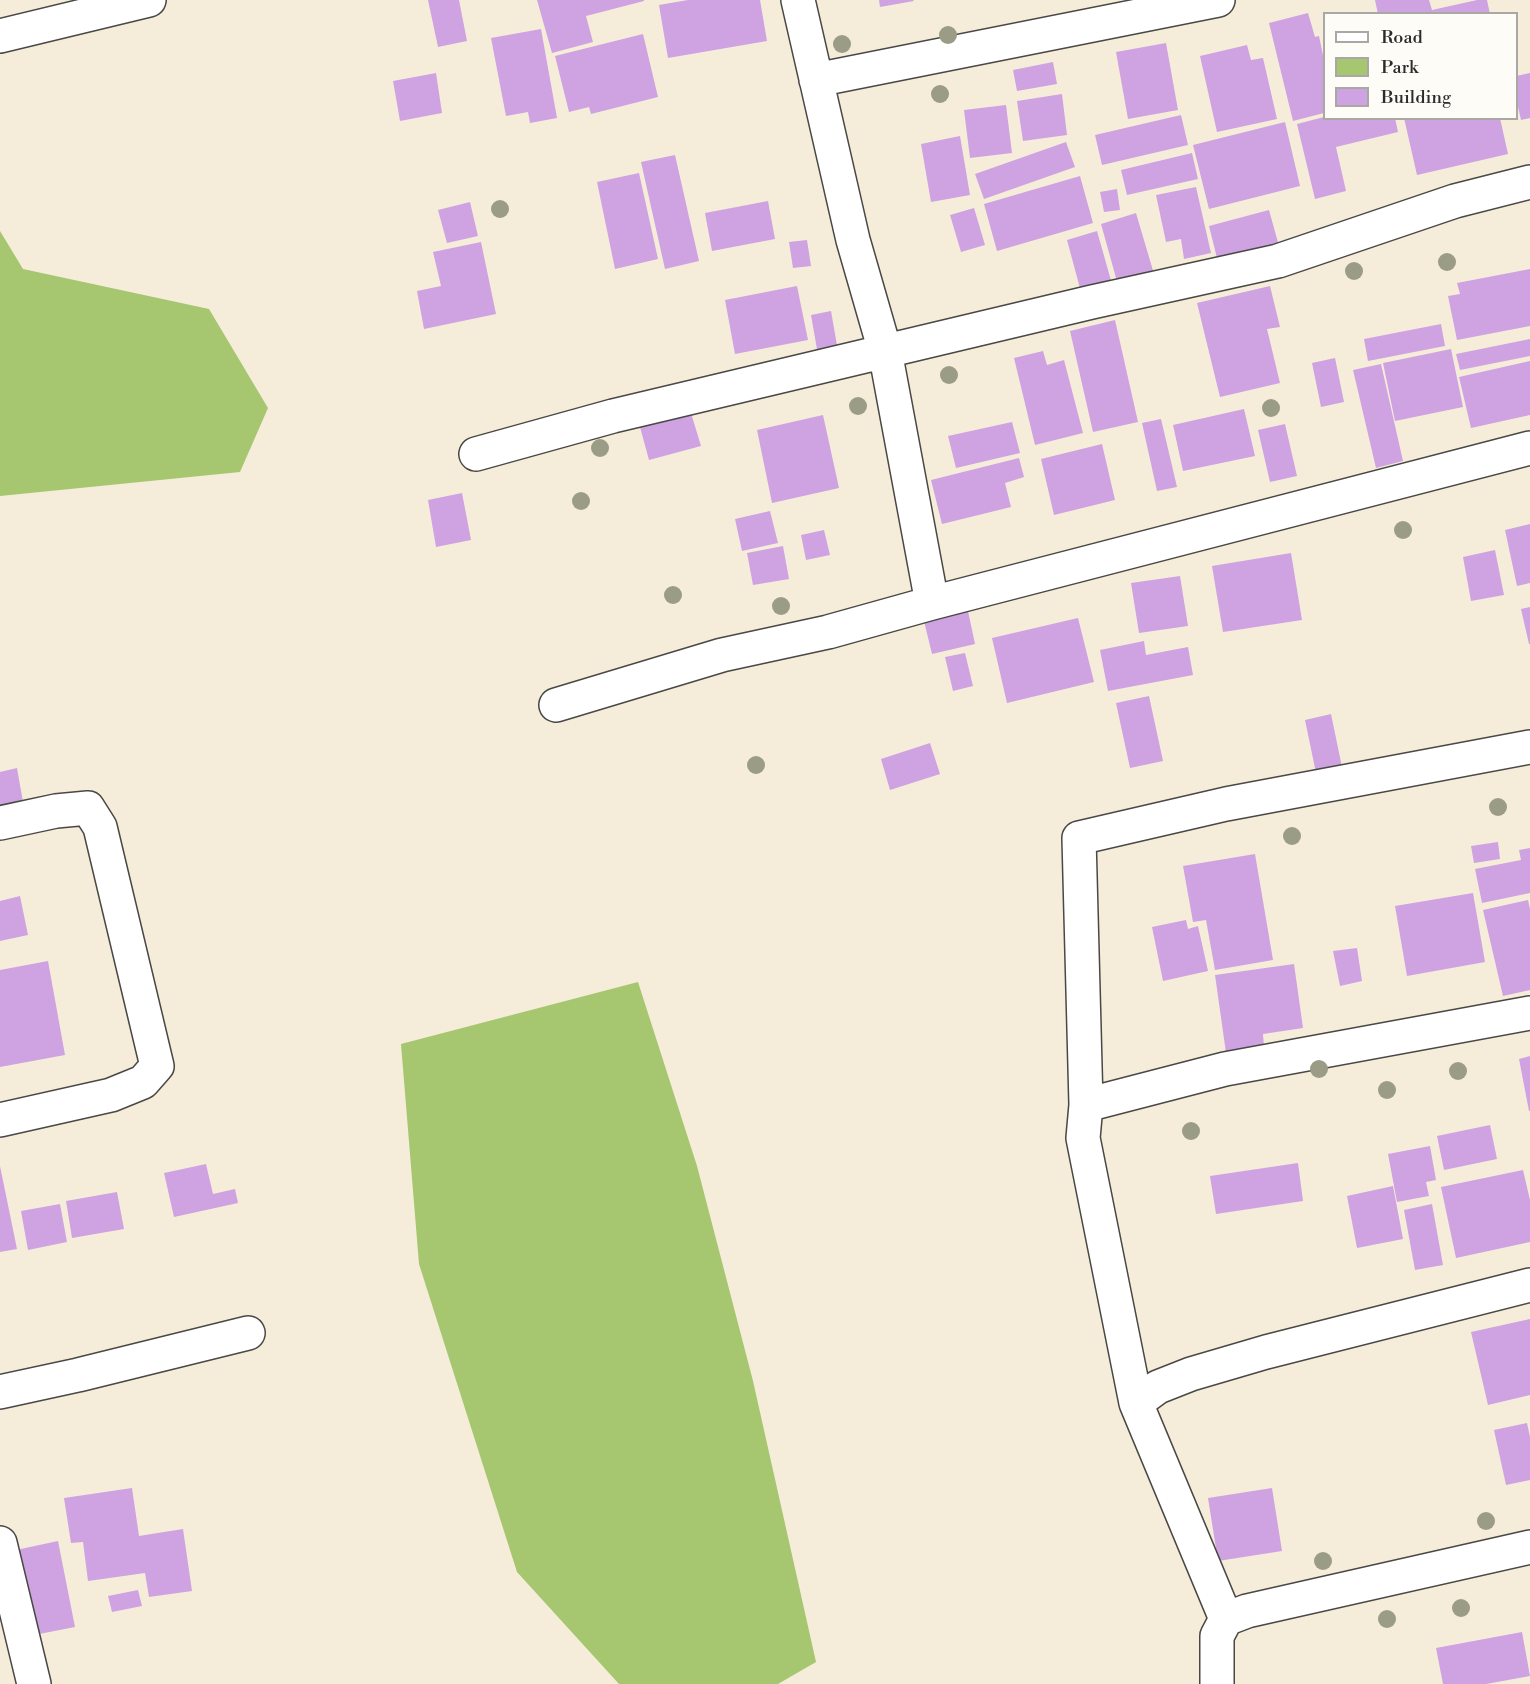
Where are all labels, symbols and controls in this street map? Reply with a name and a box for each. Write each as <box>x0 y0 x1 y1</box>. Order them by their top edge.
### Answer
legend <box>1323 12 1518 120</box>
text: Road <box>1381 26 1423 49</box>
text: Park <box>1381 56 1418 79</box>
text: Building <box>1381 86 1451 109</box>

